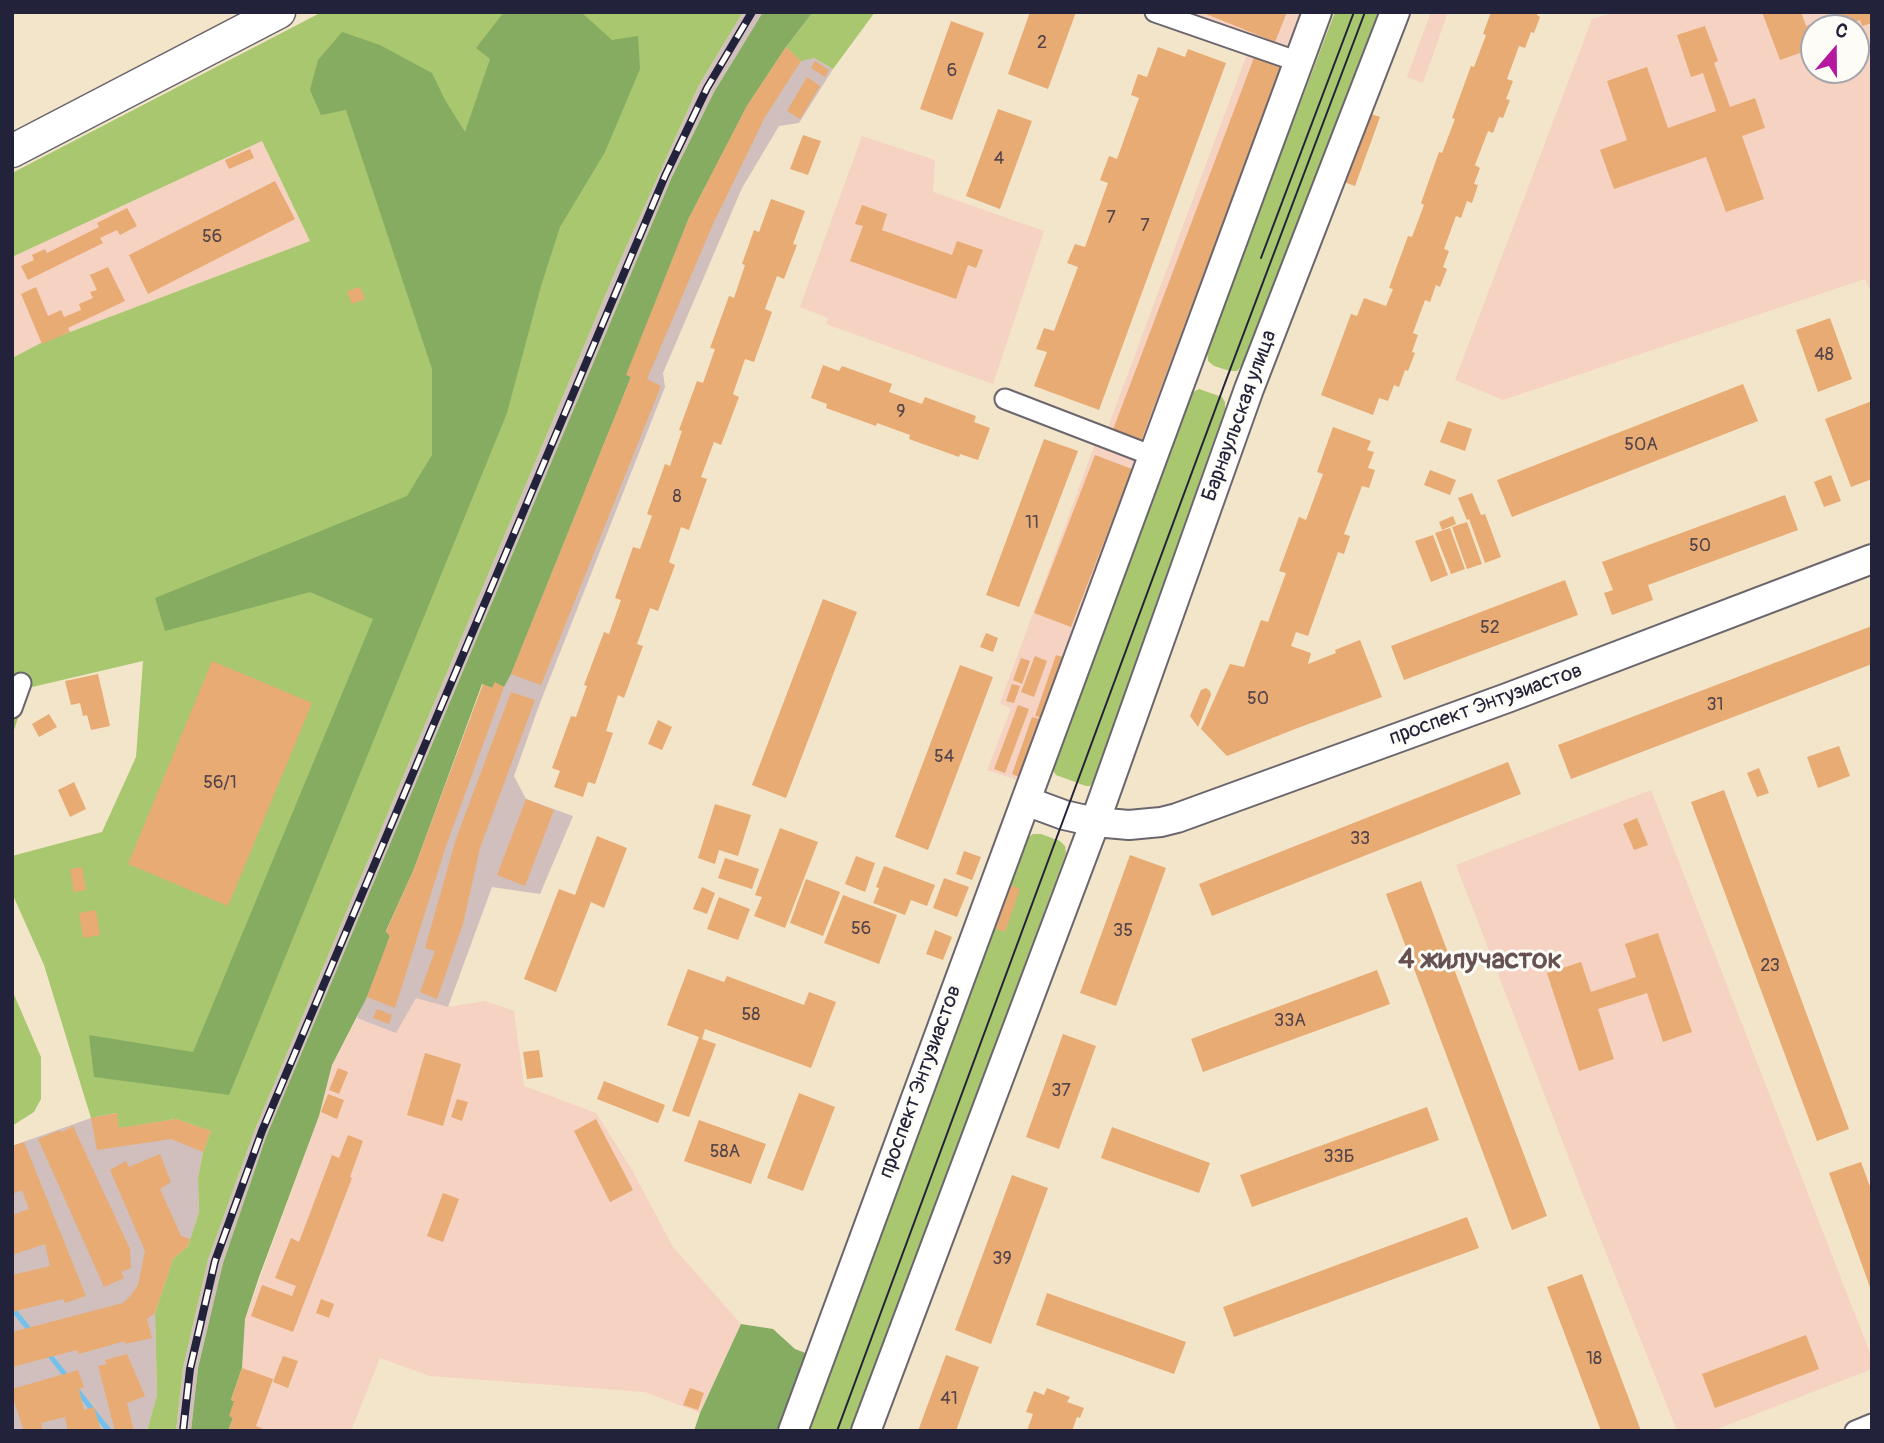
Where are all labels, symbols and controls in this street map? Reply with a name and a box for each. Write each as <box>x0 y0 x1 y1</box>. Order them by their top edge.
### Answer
north arrow <box>1800 14 1870 84</box>
text: С <box>1832 18 1851 44</box>
house number: 2 <box>1037 32 1047 54</box>
house number: 6 <box>947 60 957 82</box>
house number: 4 <box>994 148 1004 170</box>
house number: 7 <box>1106 207 1116 229</box>
house number: 7 <box>1140 215 1150 237</box>
house number: 56 <box>202 226 222 248</box>
street label: Барнаульская улица <box>1197 327 1283 505</box>
house number: 48 <box>1814 344 1834 366</box>
house number: 9 <box>896 401 906 423</box>
house number: 50А <box>1624 434 1658 456</box>
house number: 8 <box>672 486 682 508</box>
house number: 11 <box>1025 512 1039 534</box>
house number: 50 <box>1689 535 1711 557</box>
house number: 52 <box>1480 617 1500 639</box>
street label: проспект Энтузиастов <box>1386 658 1586 752</box>
house number: 50 <box>1247 688 1269 710</box>
house number: 31 <box>1706 694 1724 716</box>
house number: 54 <box>934 746 954 768</box>
house number: 56/1 <box>203 772 237 794</box>
house number: 33 <box>1350 828 1370 850</box>
house number: 56 <box>851 918 871 940</box>
house number: 35 <box>1113 920 1133 942</box>
district label: 4 жилучасток <box>1398 944 1562 978</box>
house number: 23 <box>1760 955 1780 977</box>
street label: проспект Энтузиастов <box>874 982 968 1182</box>
house number: 58 <box>742 1004 760 1026</box>
house number: 33А <box>1274 1010 1306 1032</box>
house number: 37 <box>1051 1080 1071 1102</box>
house number: 58А <box>710 1141 740 1163</box>
house number: 33Б <box>1324 1146 1354 1168</box>
house number: 39 <box>992 1248 1012 1270</box>
house number: 18 <box>1586 1348 1602 1370</box>
house number: 41 <box>940 1388 958 1410</box>

